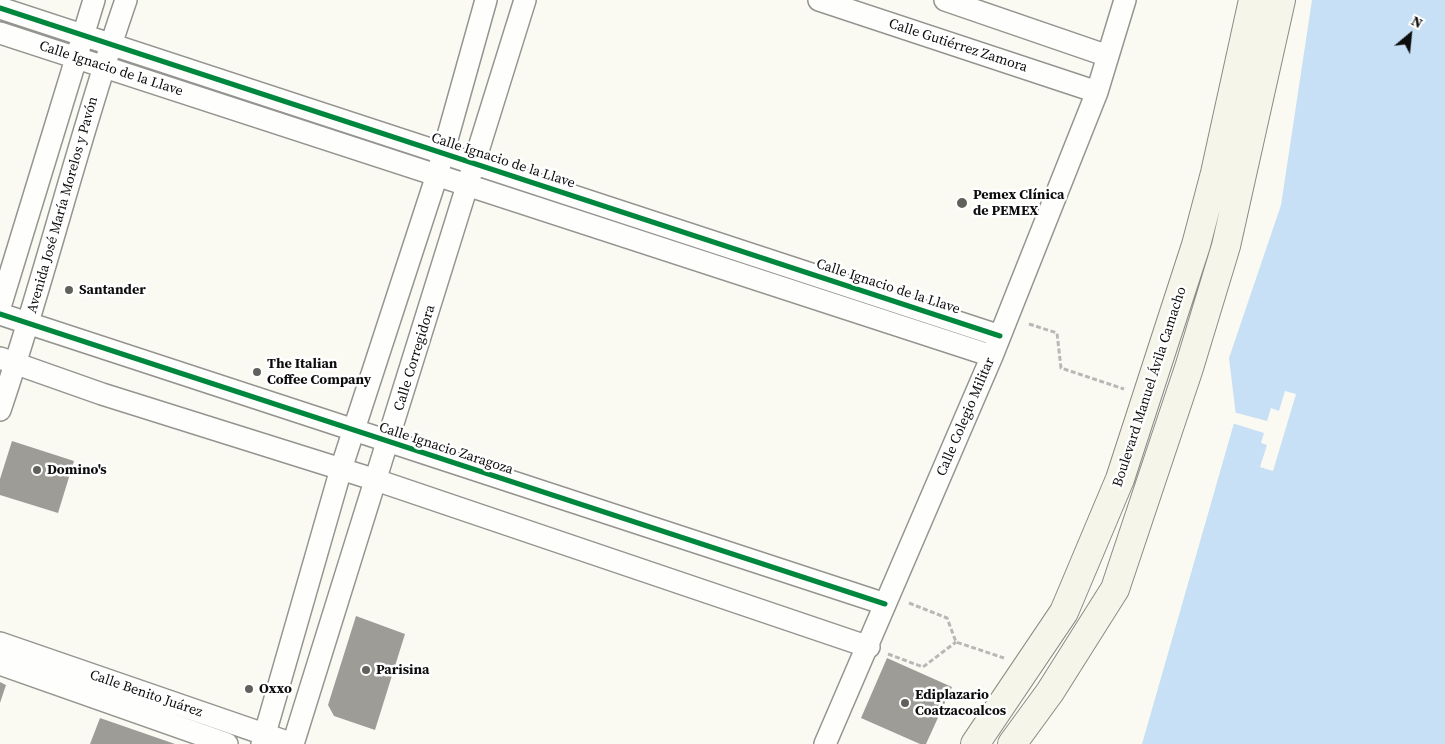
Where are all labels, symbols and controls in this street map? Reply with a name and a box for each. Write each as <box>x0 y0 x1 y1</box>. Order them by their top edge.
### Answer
north arrow <box>1385 10 1435 60</box>
text: N <box>1408 11 1426 33</box>
street label: Calle Gutiérrez Zamora <box>887 16 1029 76</box>
street label: Calle Ignacio de la Llave <box>37 38 185 100</box>
street label: Avenida José María Morelos y Pavón <box>24 95 102 315</box>
street label: Calle Ignacio de la Llave <box>429 130 577 192</box>
place label: Pemex Clínica de PEMEX <box>973 187 1064 220</box>
marker: Pemex Clínica de PEMEX <box>955 196 969 210</box>
street label: Calle Ignacio de la Llave <box>814 256 962 318</box>
place label: Santander <box>79 282 146 298</box>
marker: Santander <box>63 284 75 296</box>
street label: Boulevard Manuel Ávila Camacho <box>1110 285 1190 489</box>
street label: Calle Corregidora <box>391 303 439 413</box>
street label: Calle Colegio Militar <box>933 355 999 479</box>
place label: The Italian Coffee Company <box>267 356 371 388</box>
marker: The Italian Coffee Company <box>251 366 263 378</box>
street label: Calle Ignacio Zaragoza <box>377 419 515 479</box>
place label: Domino's <box>47 462 107 478</box>
marker: Domino's <box>31 464 43 476</box>
place label: Parisina <box>376 662 429 678</box>
marker: Parisina <box>360 664 372 676</box>
street label: Calle Benito Juárez <box>87 667 205 721</box>
place label: Oxxo <box>259 681 292 697</box>
marker: Oxxo <box>243 683 255 695</box>
place label: Ediplazario Coatzacoalcos <box>915 687 1006 720</box>
marker: Ediplazario Coatzacoalcos <box>899 697 911 709</box>

